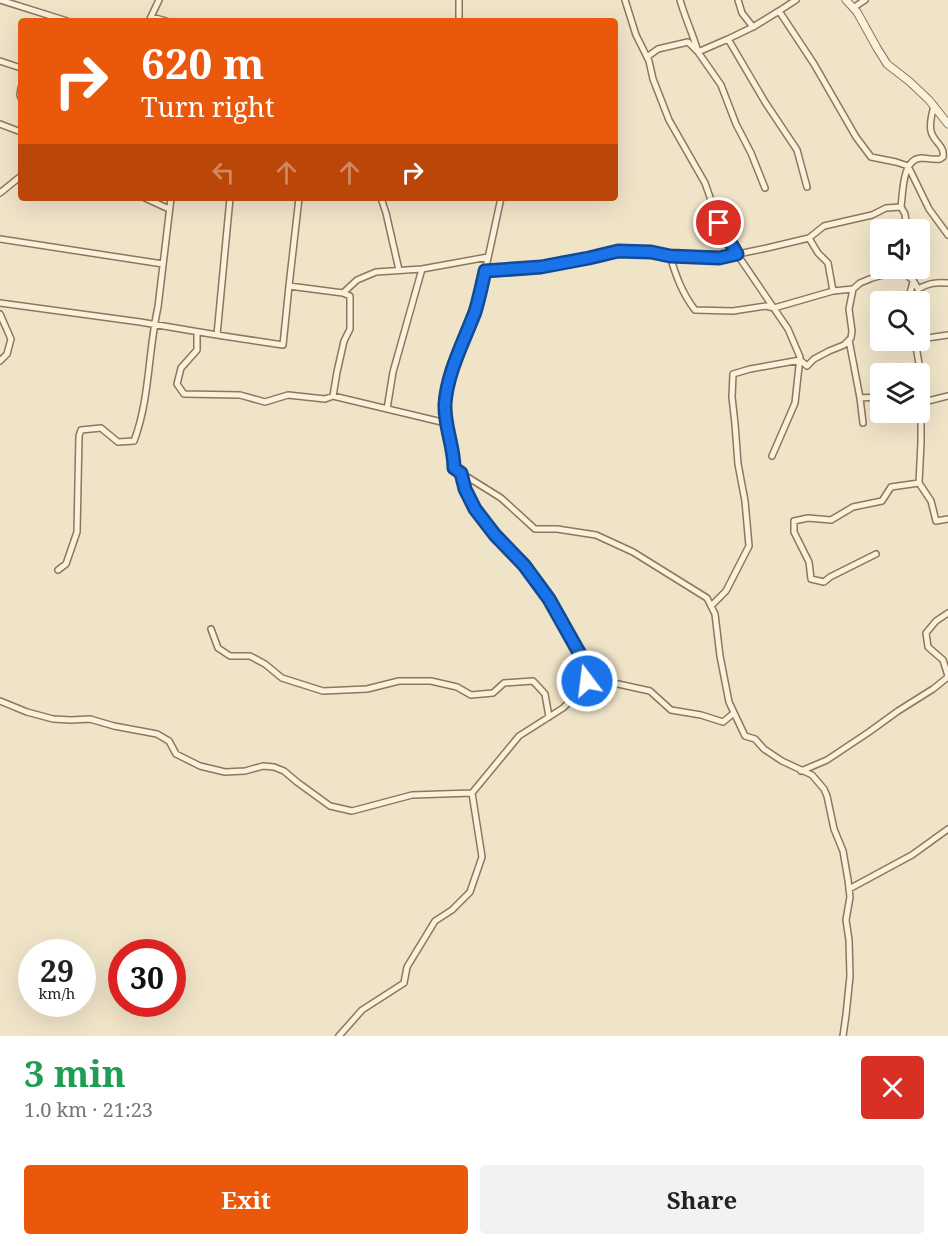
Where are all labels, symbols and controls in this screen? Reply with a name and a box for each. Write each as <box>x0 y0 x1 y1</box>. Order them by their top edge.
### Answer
text: 620 m <box>141 34 265 91</box>
icon: right <box>42 42 120 120</box>
text: Turn right <box>141 88 274 125</box>
icon: left <box>207 156 240 189</box>
icon: ahead <box>270 156 303 189</box>
icon: ahead <box>333 156 366 189</box>
icon: right <box>396 156 429 189</box>
pin <box>693 197 744 248</box>
icon: arrive <box>702 206 735 239</box>
map controls <box>870 219 930 423</box>
button: sound <box>870 219 930 279</box>
button: search <box>870 291 930 351</box>
button: layers <box>870 363 930 423</box>
position arrow <box>555 649 619 713</box>
speed limit sign: 30 <box>108 939 186 1017</box>
text: 29 <box>40 950 74 991</box>
text: km/h <box>39 983 75 1003</box>
text: 3 min <box>24 1049 126 1098</box>
button: close <box>861 1056 924 1119</box>
text: 1.0 km · 21:23 <box>24 1096 153 1123</box>
button: Exit <box>24 1165 468 1234</box>
button: Share <box>480 1165 924 1234</box>

